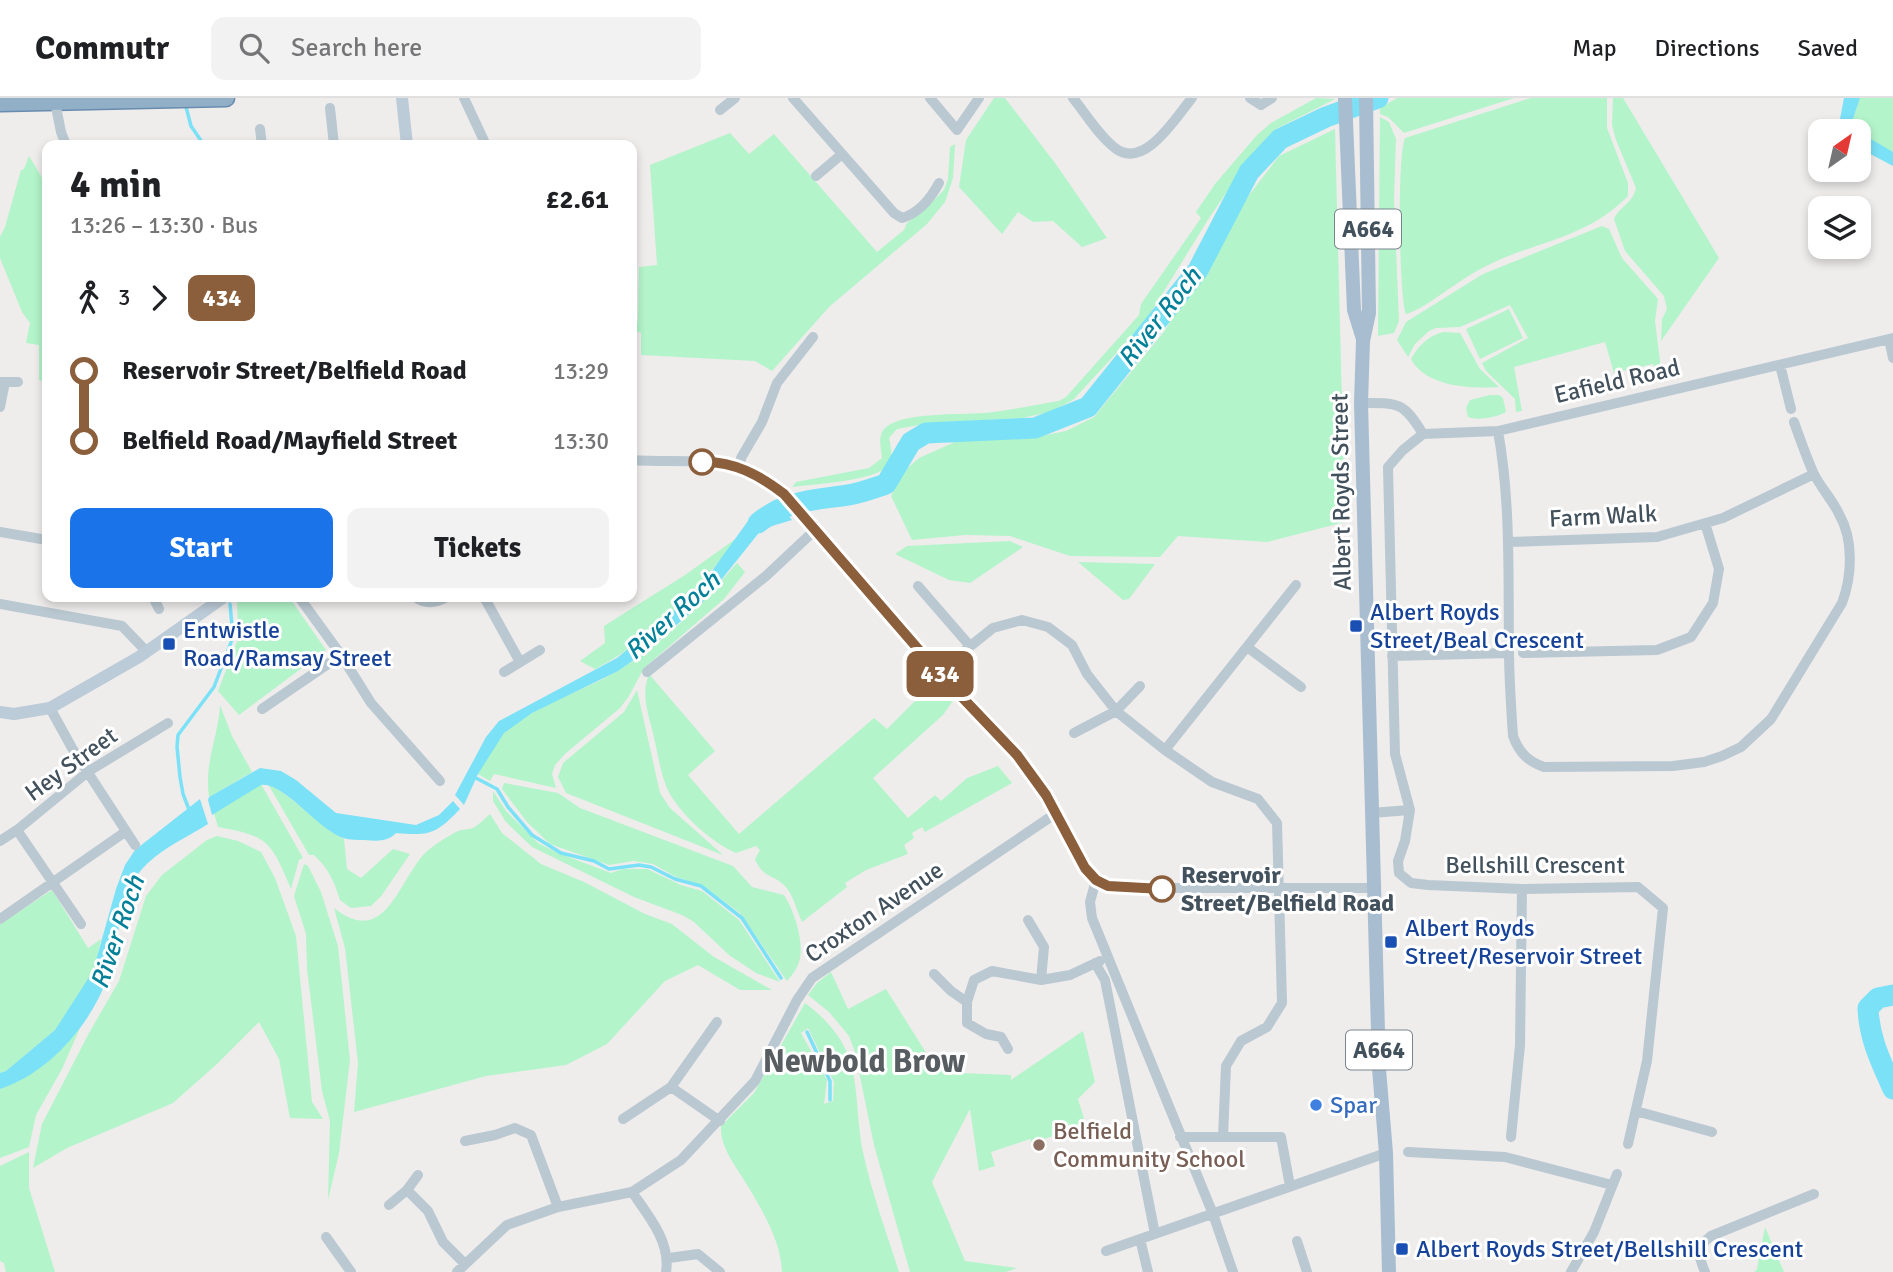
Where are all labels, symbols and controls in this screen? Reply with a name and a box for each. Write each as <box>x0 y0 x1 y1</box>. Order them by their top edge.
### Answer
search box <box>211 17 701 80</box>
text: Commutr <box>35 28 169 69</box>
icon: search <box>235 29 273 67</box>
text: Search here <box>291 32 422 64</box>
text: Map <box>1572 33 1617 63</box>
text: Directions <box>1655 33 1760 63</box>
text: Saved <box>1798 33 1858 63</box>
north arrow <box>1808 119 1871 182</box>
map controls <box>1808 119 1871 259</box>
text: 4 min <box>70 161 162 208</box>
text: £2.61 <box>545 184 609 216</box>
button: layers <box>1808 196 1871 259</box>
road number: A664 <box>1335 210 1401 248</box>
text: 13:26 – 13:30 · Bus <box>70 211 258 240</box>
water label: River Roch <box>1111 261 1209 374</box>
icon: walk <box>70 279 108 317</box>
icon: forward <box>140 279 178 317</box>
text: 3 <box>118 283 130 312</box>
text: 434 <box>202 283 241 313</box>
street label: Eafield Road <box>1551 352 1683 410</box>
text: Reservoir Street/Belfield Road <box>122 355 467 387</box>
text: 13:29 <box>553 357 609 386</box>
street label: Albert Royds Street <box>1324 393 1358 591</box>
text: Belfield Road/Mayfield Street <box>122 425 457 457</box>
text: 13:30 <box>553 427 609 456</box>
unlabelled marker <box>689 449 715 475</box>
street label: Farm Walk <box>1548 498 1658 534</box>
button: Start <box>70 508 333 588</box>
button: Tickets <box>347 508 609 588</box>
water label: River Roch <box>618 564 728 667</box>
place label: Albert Royds Street/Beal Crescent <box>1370 597 1584 655</box>
place label: Entwistle Road/Ramsay Street <box>183 615 391 673</box>
marker: Albert Royds Street/Beal Crescent <box>1348 618 1364 634</box>
marker: Entwistle Road/Ramsay Street <box>161 636 177 652</box>
line badge: 434 <box>900 651 980 697</box>
text: 434 <box>921 659 959 689</box>
street label: Hey Street <box>19 720 123 808</box>
street label: Bellshill Crescent <box>1445 850 1625 880</box>
street label: Croxton Avenue <box>799 855 949 969</box>
place label: Reservoir Street/Belfield Road <box>1181 860 1394 918</box>
water label: River Roch <box>84 871 152 993</box>
marker: Reservoir Street/Belfield Road <box>1149 876 1175 902</box>
place label: Albert Royds Street/Reservoir Street <box>1405 913 1642 971</box>
marker: Albert Royds Street/Reservoir Street <box>1383 934 1399 950</box>
road number: A664 <box>1346 1030 1412 1070</box>
district label: Newbold Brow <box>763 1042 966 1081</box>
place label: Spar <box>1330 1090 1377 1120</box>
marker: Spar <box>1308 1097 1324 1113</box>
place label: Belfield Community School <box>1053 1116 1245 1174</box>
marker: Belfield Community School <box>1031 1137 1047 1153</box>
place label: Albert Royds Street/Bellshill Crescent <box>1416 1234 1803 1264</box>
marker: Albert Royds Street/Bellshill Crescent <box>1394 1241 1410 1257</box>

